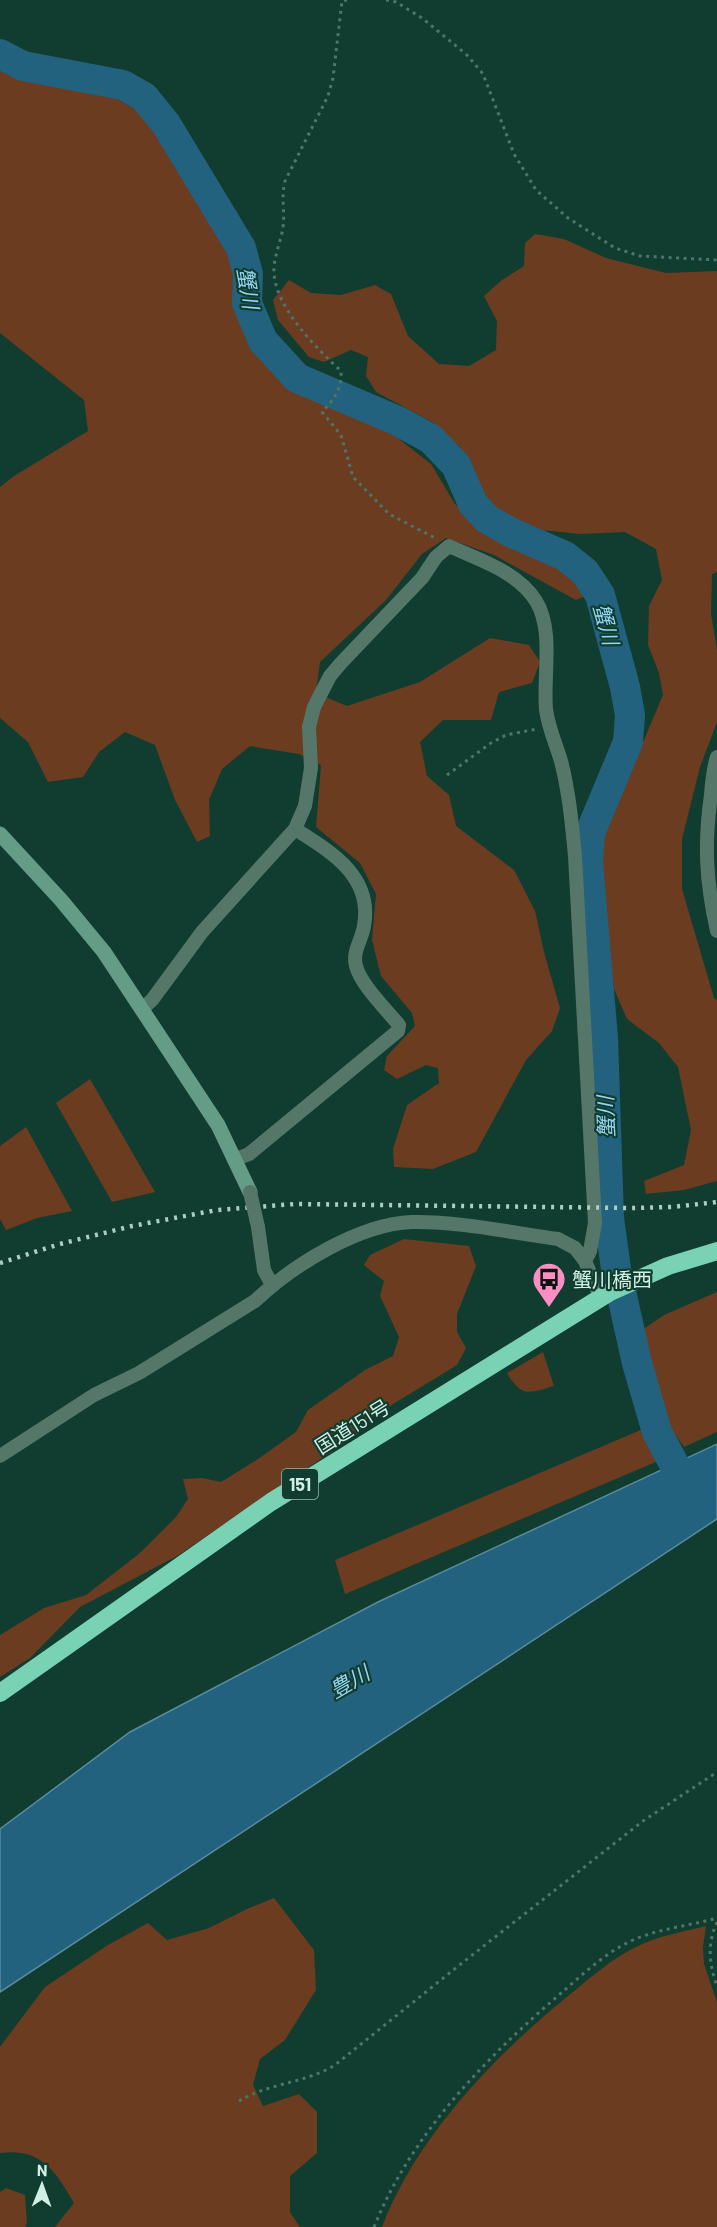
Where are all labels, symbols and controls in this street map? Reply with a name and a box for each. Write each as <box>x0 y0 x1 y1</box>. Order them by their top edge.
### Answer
water label: 蟹川 <box>233 265 265 313</box>
water label: 蟹川 <box>589 600 625 649</box>
water label: 蟹川 <box>592 1094 618 1138</box>
bus stop icon: 蟹川橋西 <box>531 1261 567 1308</box>
place label: 蟹川橋西 <box>572 1267 652 1291</box>
street label: 国道151号 <box>310 1394 394 1458</box>
road number: 151 <box>282 1469 318 1499</box>
water label: 豊川 <box>325 1659 375 1702</box>
north arrow <box>12 2155 72 2215</box>
text: N <box>37 2160 48 2179</box>

